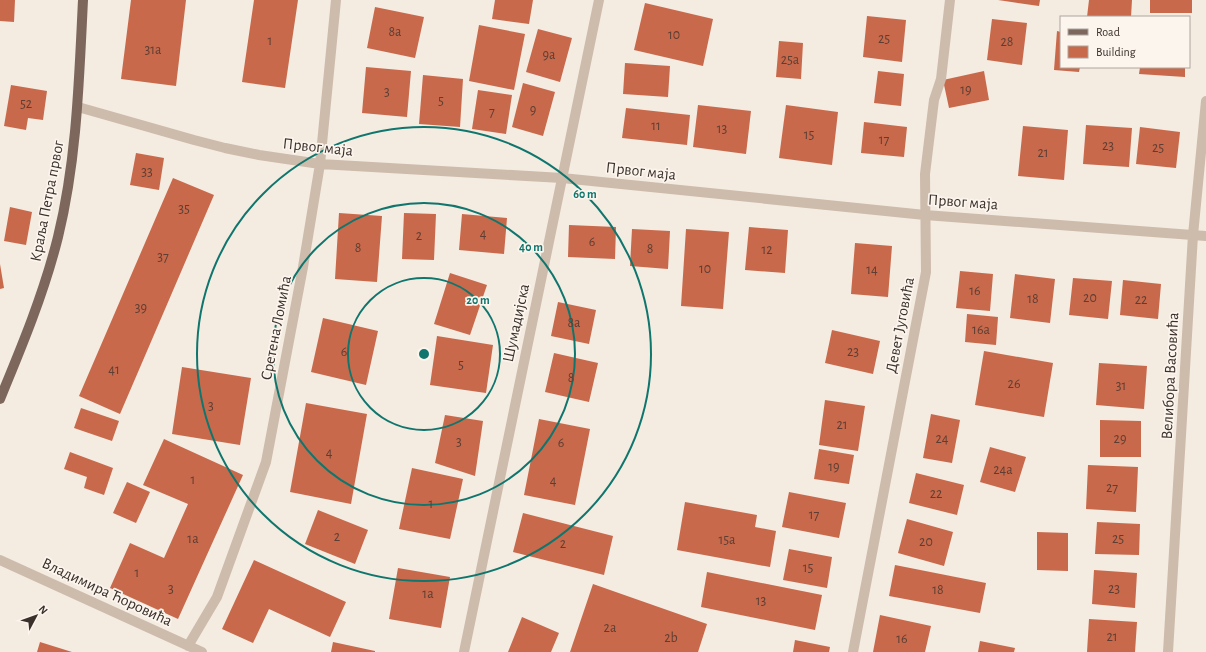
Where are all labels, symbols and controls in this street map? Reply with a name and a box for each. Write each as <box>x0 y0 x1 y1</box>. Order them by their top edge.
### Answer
legend <box>1060 16 1190 68</box>
house number: 8a <box>388 25 402 39</box>
text: Road <box>1096 26 1120 38</box>
house number: 10 <box>668 28 680 42</box>
house number: 25 <box>878 32 890 46</box>
house number: 1 <box>268 34 272 48</box>
house number: 28 <box>1000 35 1014 49</box>
house number: 31a <box>144 43 162 57</box>
text: Building <box>1096 46 1136 58</box>
house number: 9a <box>542 48 556 62</box>
house number: 25a <box>781 53 800 67</box>
house number: 19 <box>960 83 972 97</box>
house number: 3 <box>384 85 390 99</box>
house number: 5 <box>438 94 444 108</box>
house number: 52 <box>20 97 32 111</box>
house number: 9 <box>530 103 536 117</box>
house number: 7 <box>489 105 495 119</box>
house number: 11 <box>651 119 661 133</box>
house number: 13 <box>717 122 728 136</box>
house number: 15 <box>804 128 814 142</box>
house number: 17 <box>879 133 889 147</box>
street label: Првог маја <box>282 135 354 160</box>
street label: Краља Петра првог <box>27 139 67 263</box>
house number: 23 <box>1102 139 1114 153</box>
house number: 25 <box>1152 141 1164 155</box>
house number: 21 <box>1037 146 1049 160</box>
street label: Првог маја <box>605 159 677 184</box>
house number: 33 <box>141 165 153 179</box>
text: 60 m <box>573 188 597 200</box>
street label: Првог маја <box>927 192 999 213</box>
house number: 35 <box>178 202 190 216</box>
house number: 4 <box>480 227 487 241</box>
house number: 2 <box>416 229 422 243</box>
house number: 6 <box>589 235 595 249</box>
house number: 8 <box>355 241 361 255</box>
text: 40 m <box>519 241 543 253</box>
house number: 8 <box>647 242 653 256</box>
house number: 12 <box>761 243 773 257</box>
house number: 37 <box>157 250 169 264</box>
house number: 10 <box>699 262 711 276</box>
house number: 14 <box>866 263 878 277</box>
street label: Сретена Ломића <box>258 274 294 382</box>
street label: Девет Југовића <box>883 276 918 374</box>
street label: Шумадијска <box>500 282 533 364</box>
house number: 16 <box>969 284 981 298</box>
house number: 20 <box>1083 291 1097 305</box>
house number: 18 <box>1027 292 1039 306</box>
house number: 22 <box>1135 293 1147 307</box>
text: 20 m <box>466 294 490 306</box>
house number: 39 <box>135 301 147 315</box>
street label: Велибора Васовића <box>1159 312 1181 440</box>
house number: 8a <box>567 316 581 330</box>
house number: 16a <box>972 323 990 337</box>
house number: 6 <box>341 345 347 359</box>
house number: 23 <box>847 345 859 359</box>
centre of rings <box>417 347 431 361</box>
house number: 5 <box>458 358 464 372</box>
house number: 41 <box>108 363 120 377</box>
house number: 8 <box>568 371 574 385</box>
house number: 26 <box>1008 377 1020 391</box>
house number: 31 <box>1116 379 1126 393</box>
house number: 3 <box>208 399 214 413</box>
house number: 21 <box>836 418 848 432</box>
house number: 24 <box>935 432 949 446</box>
house number: 29 <box>1114 432 1126 446</box>
house number: 3 <box>456 435 462 449</box>
house number: 6 <box>558 436 564 450</box>
house number: 4 <box>326 446 333 460</box>
house number: 19 <box>828 460 840 474</box>
house number: 24a <box>993 463 1013 477</box>
house number: 1 <box>191 473 195 487</box>
house number: 4 <box>550 474 557 488</box>
house number: 27 <box>1106 481 1118 495</box>
house number: 22 <box>930 487 942 501</box>
house number: 1 <box>429 497 433 511</box>
house number: 17 <box>809 508 819 522</box>
house number: 2 <box>334 530 340 544</box>
house number: 1a <box>187 532 199 546</box>
house number: 25 <box>1112 532 1124 546</box>
house number: 15a <box>718 533 736 547</box>
house number: 20 <box>919 535 933 549</box>
house number: 2 <box>560 537 566 551</box>
street label: Владимира Ћоровића <box>39 555 175 629</box>
house number: 15 <box>803 561 813 575</box>
house number: 1 <box>135 566 139 580</box>
house number: 3 <box>168 582 174 596</box>
house number: 23 <box>1108 582 1120 596</box>
house number: 18 <box>932 583 944 597</box>
house number: 1a <box>422 587 434 601</box>
house number: 13 <box>756 594 767 608</box>
north arrow <box>16 596 56 636</box>
text: N <box>37 603 50 616</box>
house number: 2a <box>604 621 617 635</box>
house number: 21 <box>1106 630 1118 644</box>
house number: 2b <box>664 631 678 645</box>
house number: 16 <box>896 632 908 646</box>

